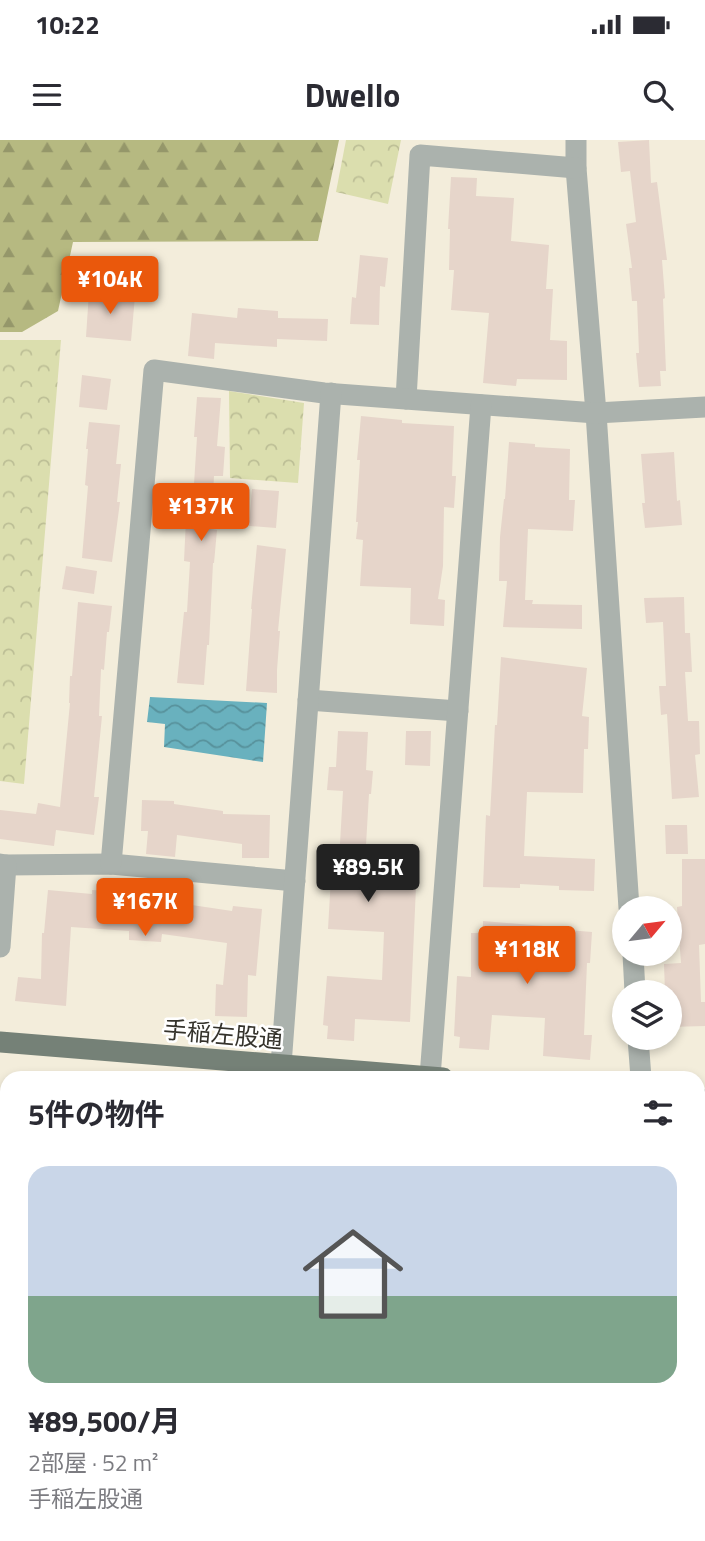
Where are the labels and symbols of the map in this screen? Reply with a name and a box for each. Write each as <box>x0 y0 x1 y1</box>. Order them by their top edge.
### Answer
pin: ¥104K <box>61 256 159 316</box>
pin: ¥137K <box>152 484 250 543</box>
pin: ¥89.5K <box>311 844 425 904</box>
pin: ¥167K <box>96 878 194 938</box>
north arrow <box>612 896 682 966</box>
pin: ¥118K <box>478 926 576 986</box>
street label: 手稲左股通 <box>162 1011 284 1057</box>

